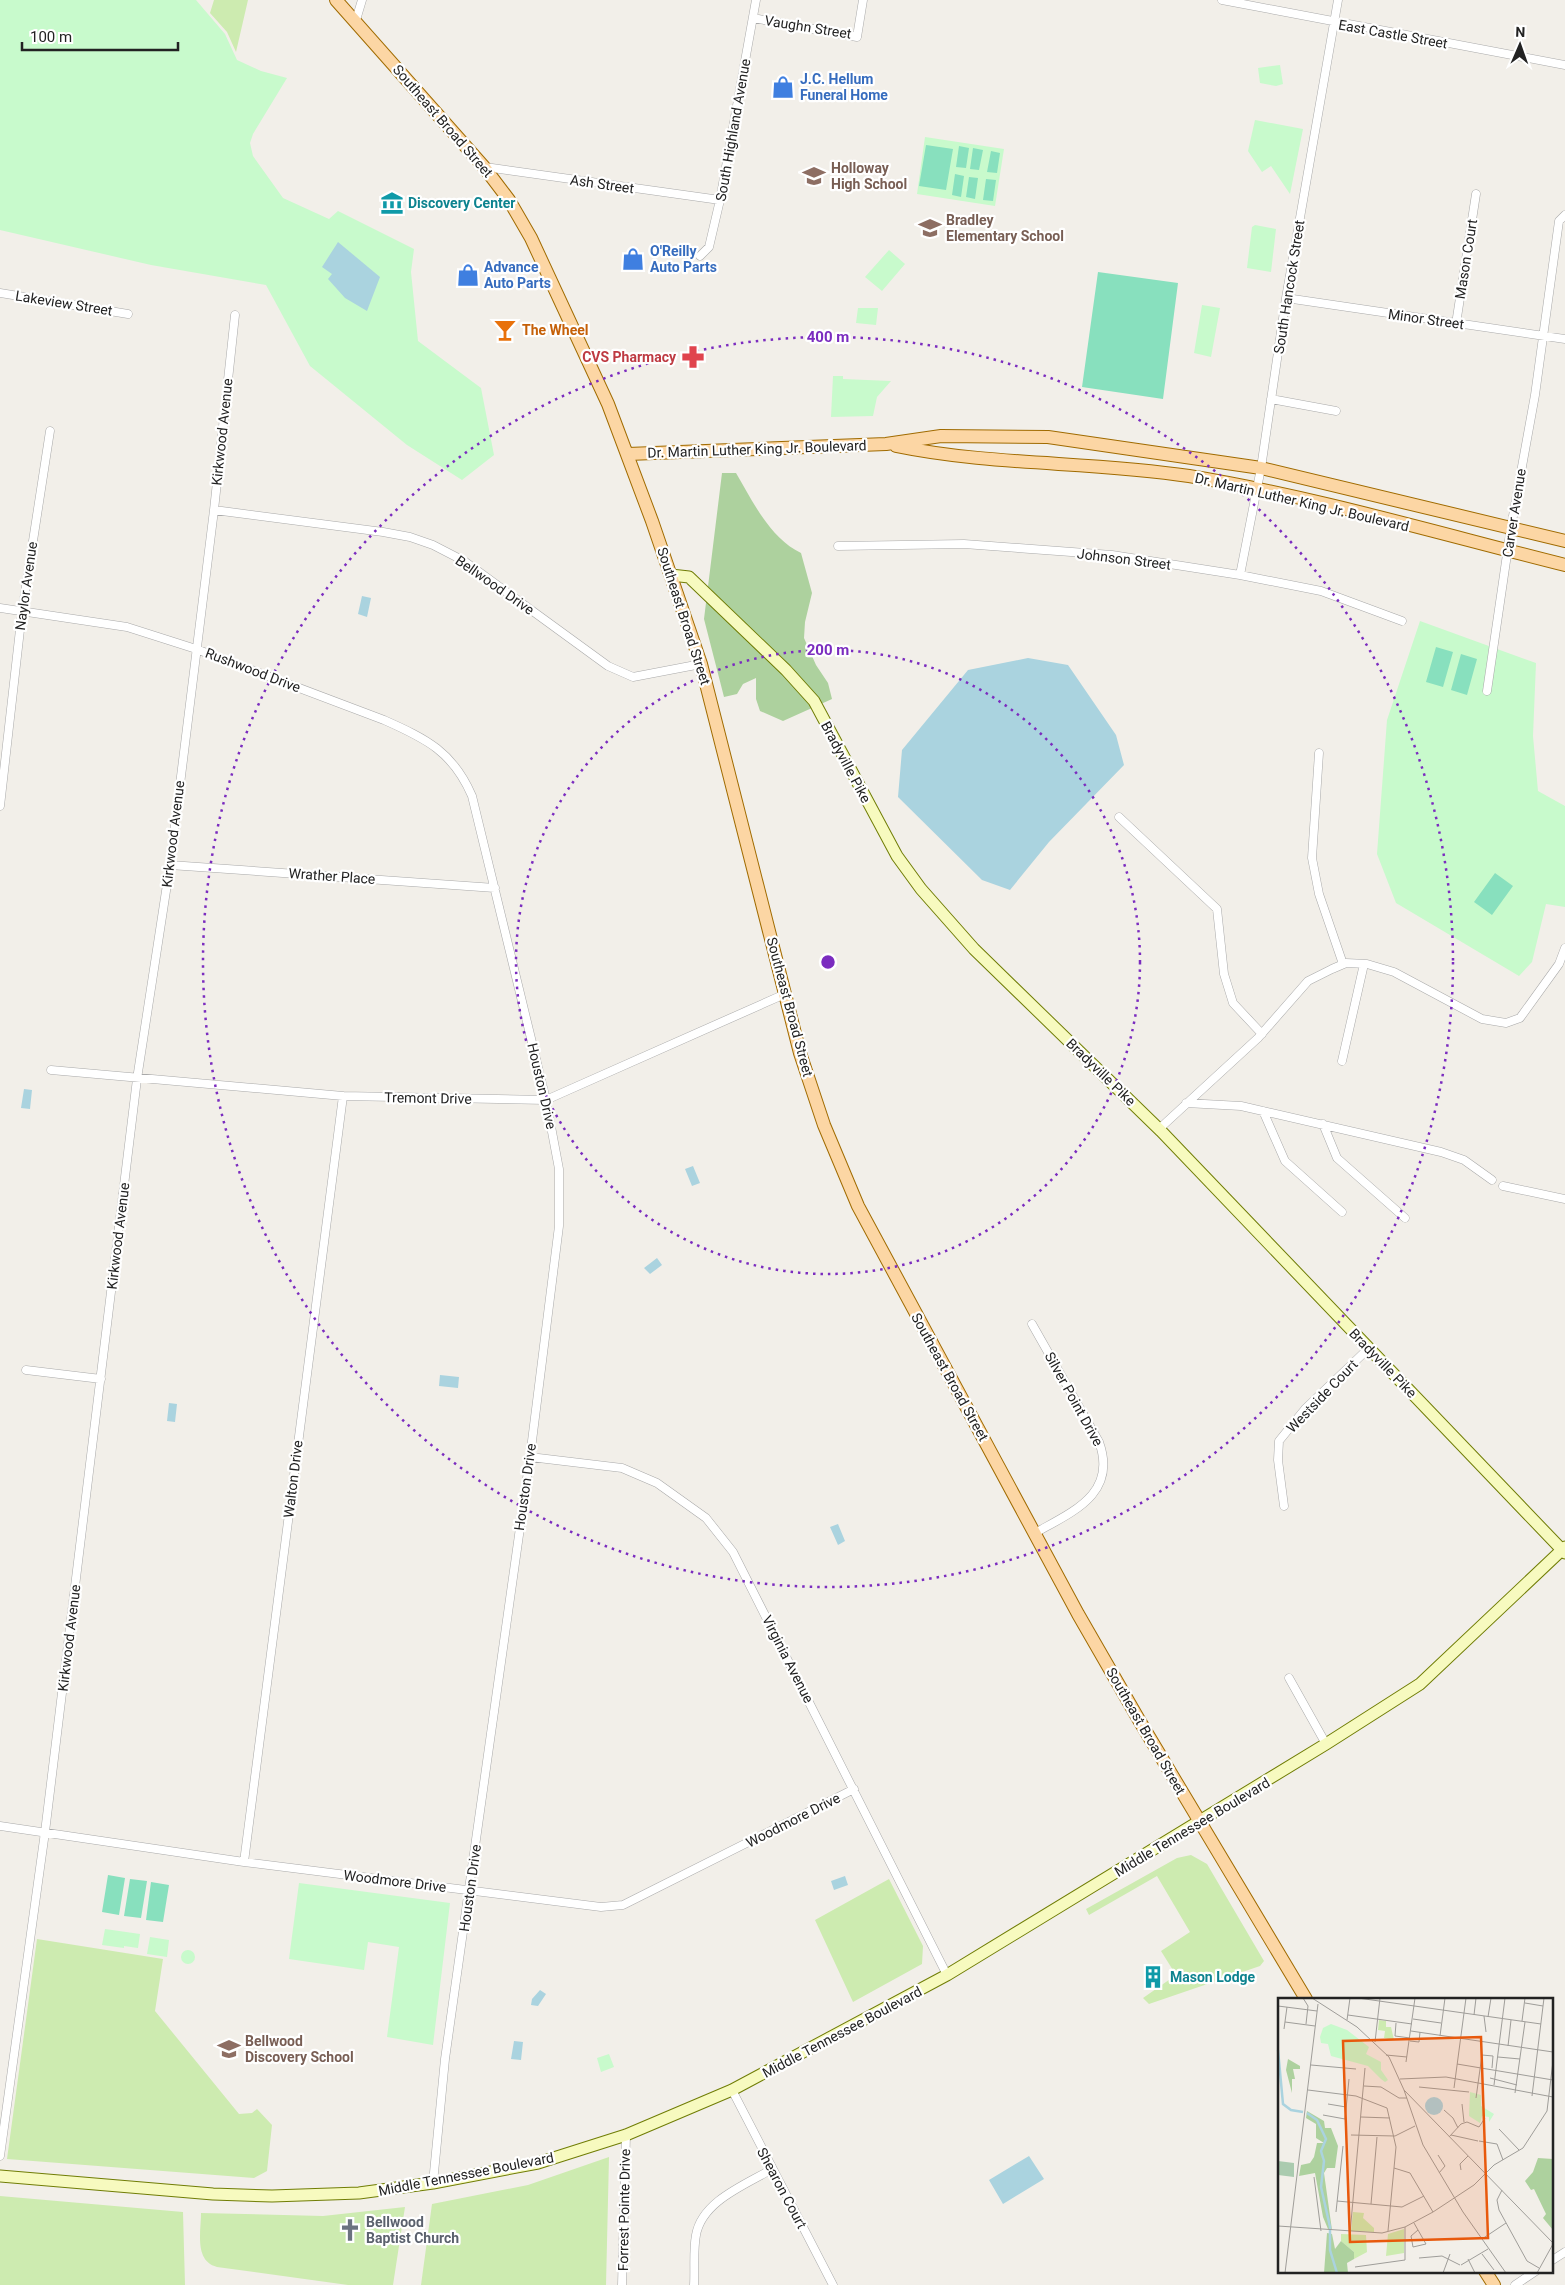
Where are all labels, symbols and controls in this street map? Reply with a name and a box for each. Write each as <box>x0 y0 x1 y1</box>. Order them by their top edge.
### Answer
street label: Vaughn Street <box>763 12 853 42</box>
street label: East Castle Street <box>1337 17 1449 52</box>
scale bar <box>22 20 179 52</box>
north arrow <box>1495 20 1545 70</box>
text: N <box>1515 24 1526 40</box>
text: 100 m <box>30 28 72 46</box>
street label: South Highland Avenue <box>713 57 753 203</box>
street label: Southeast Broad Street <box>390 61 497 181</box>
place label: J.C. Hellum Funeral Home <box>800 71 888 103</box>
shop icon: J.C. Hellum Funeral Home <box>770 74 796 100</box>
place label: Holloway High School <box>831 160 907 192</box>
school or university icon: Holloway High School <box>801 163 827 189</box>
street label: Ash Street <box>569 172 635 196</box>
museum icon: Discovery Center <box>379 190 405 216</box>
place label: Discovery Center <box>408 195 515 211</box>
place label: Bradley Elementary School <box>946 212 1064 244</box>
school or university icon: Bradley Elementary School <box>917 215 943 241</box>
street label: Mason Court <box>1452 217 1480 300</box>
street label: South Hancock Street <box>1271 219 1308 355</box>
place label: O'Reilly Auto Parts <box>650 243 717 275</box>
shop icon: O'Reilly Auto Parts <box>620 246 646 272</box>
place label: Advance Auto Parts <box>484 259 551 291</box>
shop icon: Advance Auto Parts <box>455 262 481 288</box>
street label: Lakeview Street <box>14 287 114 319</box>
street label: Minor Street <box>1387 306 1465 332</box>
bar icon: The Wheel <box>492 317 518 343</box>
place label: The Wheel <box>522 322 588 338</box>
text: 400 m <box>807 328 849 346</box>
pharmacy icon: CVS Pharmacy <box>680 344 706 370</box>
place label: CVS Pharmacy <box>582 349 677 365</box>
street label: Kirkwood Avenue <box>208 378 236 486</box>
street label: Dr. Martin Luther King Jr. Boulevard <box>647 437 867 461</box>
street label: Carver Avenue <box>1499 467 1529 559</box>
street label: Dr. Martin Luther King Jr. Boulevard <box>1193 470 1411 534</box>
street label: Naylor Avenue <box>12 541 40 631</box>
street label: Southeast Broad Street <box>654 545 714 687</box>
street label: Johnson Street <box>1076 545 1172 573</box>
street label: Bellwood Drive <box>453 552 537 618</box>
text: 200 m <box>807 641 849 659</box>
street label: Rushwood Drive <box>203 645 303 695</box>
street label: Bradyville Pike <box>818 719 874 805</box>
street label: Kirkwood Avenue <box>158 780 188 888</box>
street label: Wrather Place <box>288 865 376 887</box>
street label: Southeast Broad Street <box>764 935 816 1079</box>
centre of rings <box>819 953 837 971</box>
street label: Bradyville Pike <box>1063 1035 1139 1109</box>
street label: Houston Drive <box>524 1041 560 1131</box>
street label: Tremont Drive <box>384 1089 472 1107</box>
street label: Kirkwood Avenue <box>103 1182 133 1290</box>
street label: Southeast Broad Street <box>908 1310 992 1444</box>
street label: Bradyville Pike <box>1346 1325 1420 1401</box>
street label: Silver Point Drive <box>1042 1349 1106 1449</box>
street label: Westside Court <box>1283 1356 1361 1436</box>
street label: Walton Drive <box>280 1439 306 1519</box>
street label: Houston Drive <box>511 1442 539 1532</box>
street label: Kirkwood Avenue <box>54 1584 84 1692</box>
street label: Virginia Avenue <box>759 1613 817 1705</box>
street label: Southeast Broad Street <box>1103 1665 1189 1798</box>
street label: Middle Tennessee Boulevard <box>1112 1774 1272 1880</box>
street label: Woodmore Drive <box>743 1789 843 1851</box>
street label: Houston Drive <box>456 1843 484 1933</box>
street label: Woodmore Drive <box>343 1867 447 1895</box>
building icon: Mason Lodge <box>1140 1964 1166 1990</box>
place label: Mason Lodge <box>1170 1969 1256 1985</box>
street label: Middle Tennessee Boulevard <box>760 1983 924 2081</box>
inset map <box>1278 1998 1552 2272</box>
place label: Bellwood Discovery School <box>245 2033 354 2065</box>
school or university icon: Bellwood Discovery School <box>216 2036 242 2062</box>
street label: Shearon Court <box>754 2145 810 2232</box>
street label: Middle Tennessee Boulevard <box>377 2149 555 2199</box>
street label: Forrest Pointe Drive <box>615 2149 633 2271</box>
place label: Bellwood Baptist Church <box>366 2214 459 2246</box>
church icon: Bellwood Baptist Church <box>337 2217 363 2243</box>

